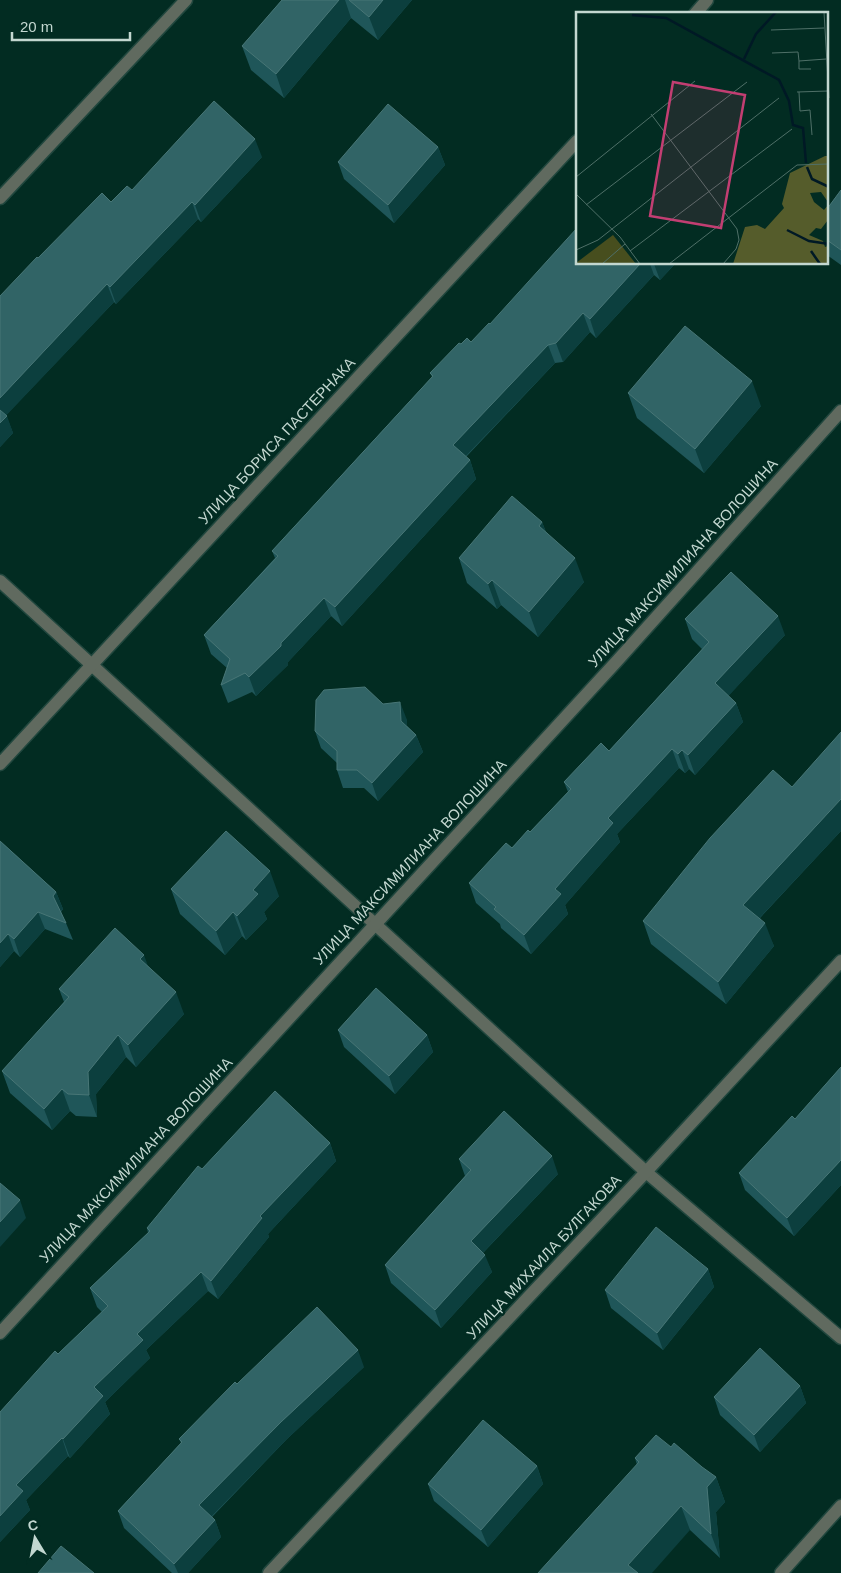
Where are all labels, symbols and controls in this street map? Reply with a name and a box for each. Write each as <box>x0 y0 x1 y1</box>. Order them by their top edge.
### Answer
scale bar <box>12 10 130 42</box>
inset map <box>576 12 828 265</box>
text: 20 m <box>20 18 53 35</box>
street label: УЛИЦА БОРИСА ПАСТЕРНАКА <box>195 354 358 527</box>
street label: УЛИЦА МАКСИМИЛИАНА ВОЛОШИНА <box>585 455 781 670</box>
street label: УЛИЦА МАКСИМИЛИАНА ВОЛОШИНА <box>310 756 509 968</box>
street label: УЛИЦА МАКСИМИЛИАНА ВОЛОШИНА <box>36 1054 235 1266</box>
street label: УЛИЦА МИХАИЛА БУЛГАКОВА <box>463 1171 624 1342</box>
north arrow <box>10 1513 60 1563</box>
text: С <box>26 1516 39 1534</box>

